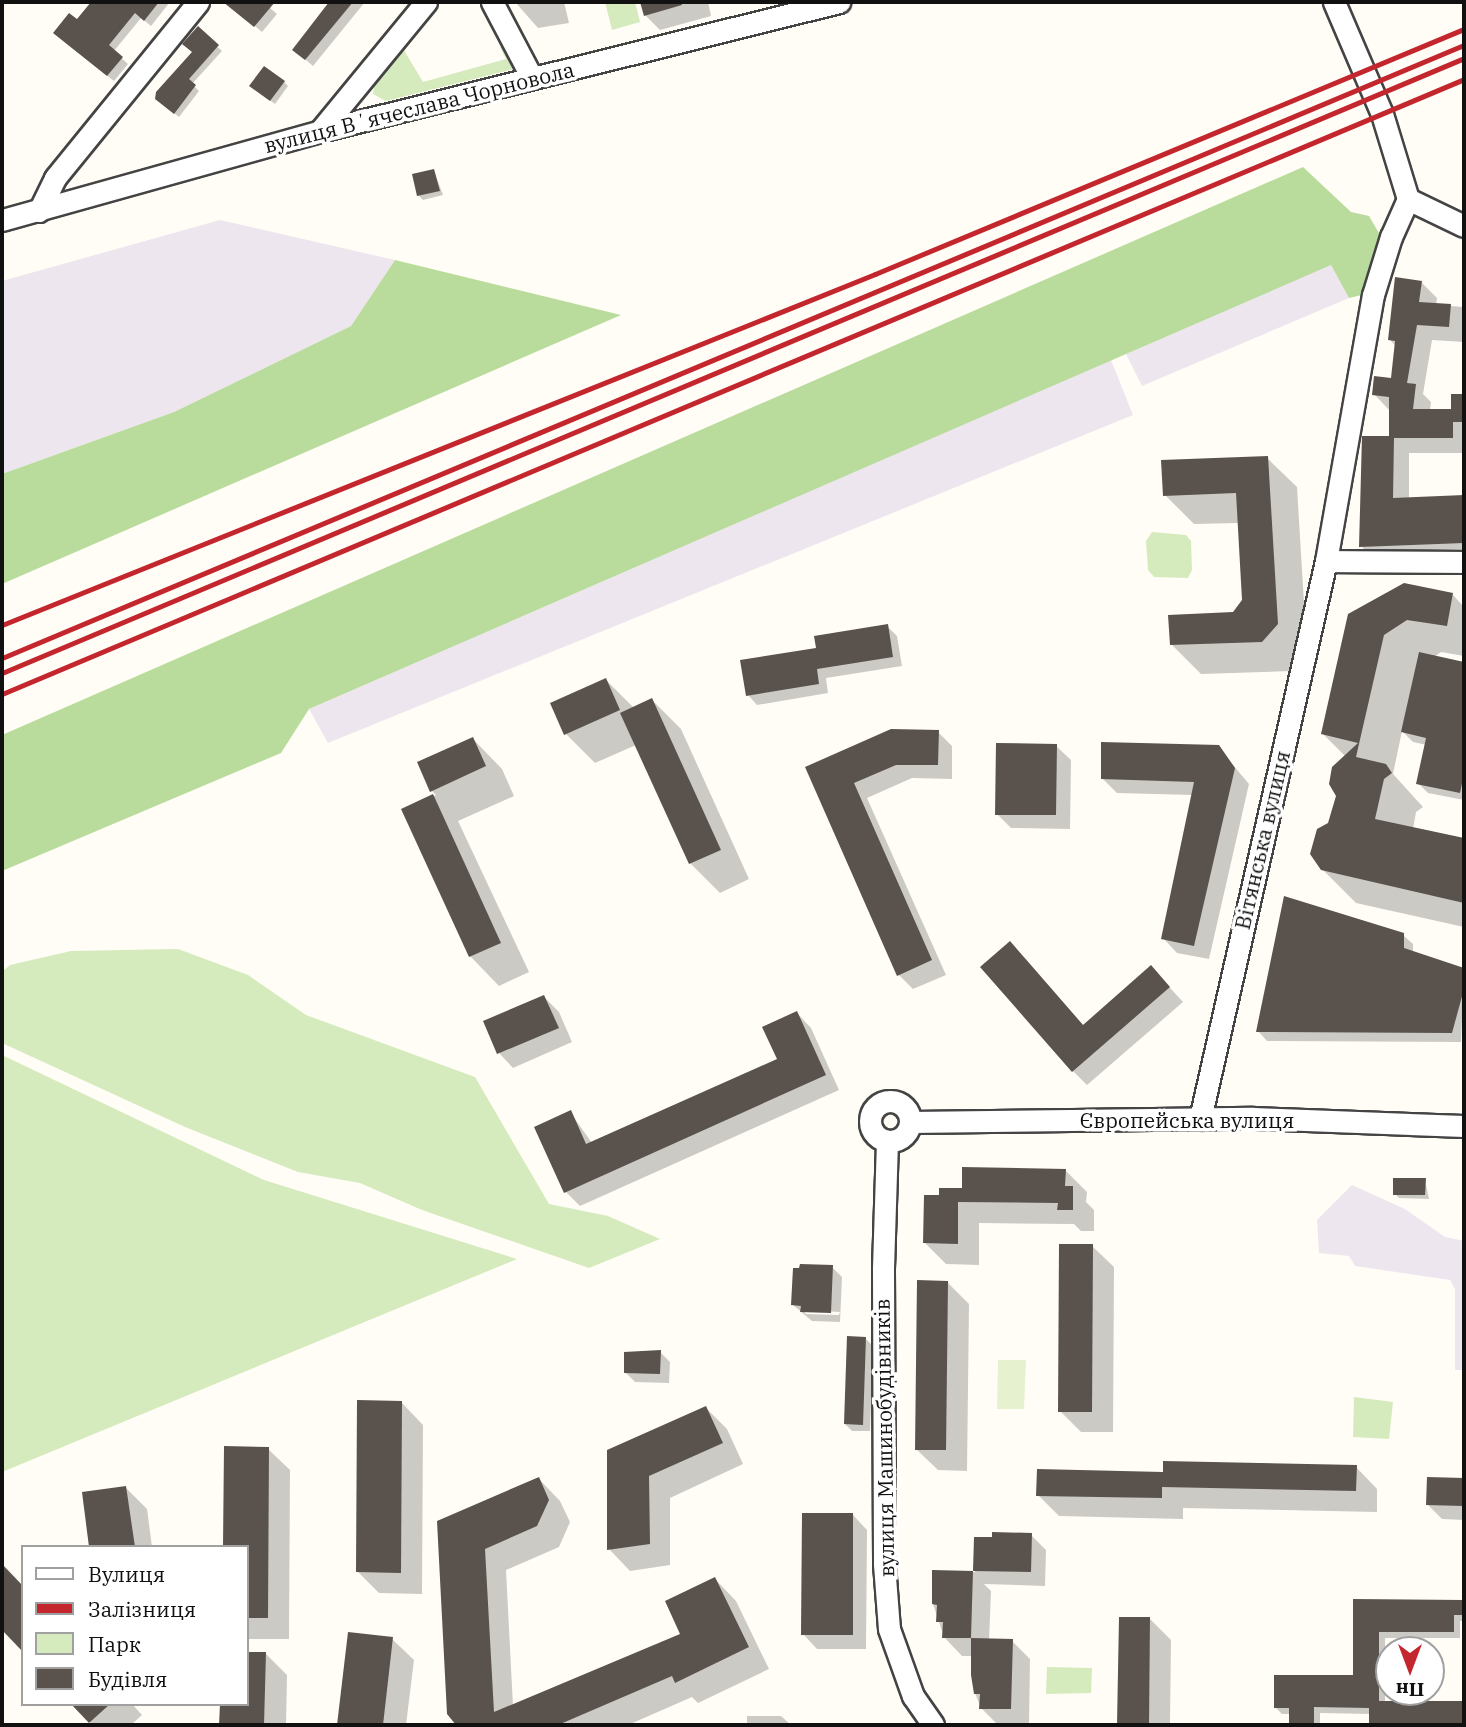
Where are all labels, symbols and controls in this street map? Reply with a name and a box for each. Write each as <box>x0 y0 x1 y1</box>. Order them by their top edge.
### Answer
street label: вулиця Вʼячеслава Чорновола <box>261 56 577 158</box>
street label: Вітянська вулиця <box>1229 748 1295 932</box>
street label: Європейська вулиця <box>1080 1107 1294 1133</box>
street label: вулиця Машинобудівників <box>869 1299 899 1577</box>
legend <box>21 1545 248 1706</box>
text: Вулиця <box>88 1560 165 1588</box>
text: Залізниця <box>88 1595 196 1623</box>
text: Парк <box>88 1630 141 1658</box>
north arrow <box>1375 1636 1445 1706</box>
text: Будівля <box>88 1665 167 1693</box>
text: Пн <box>1396 1678 1424 1702</box>

